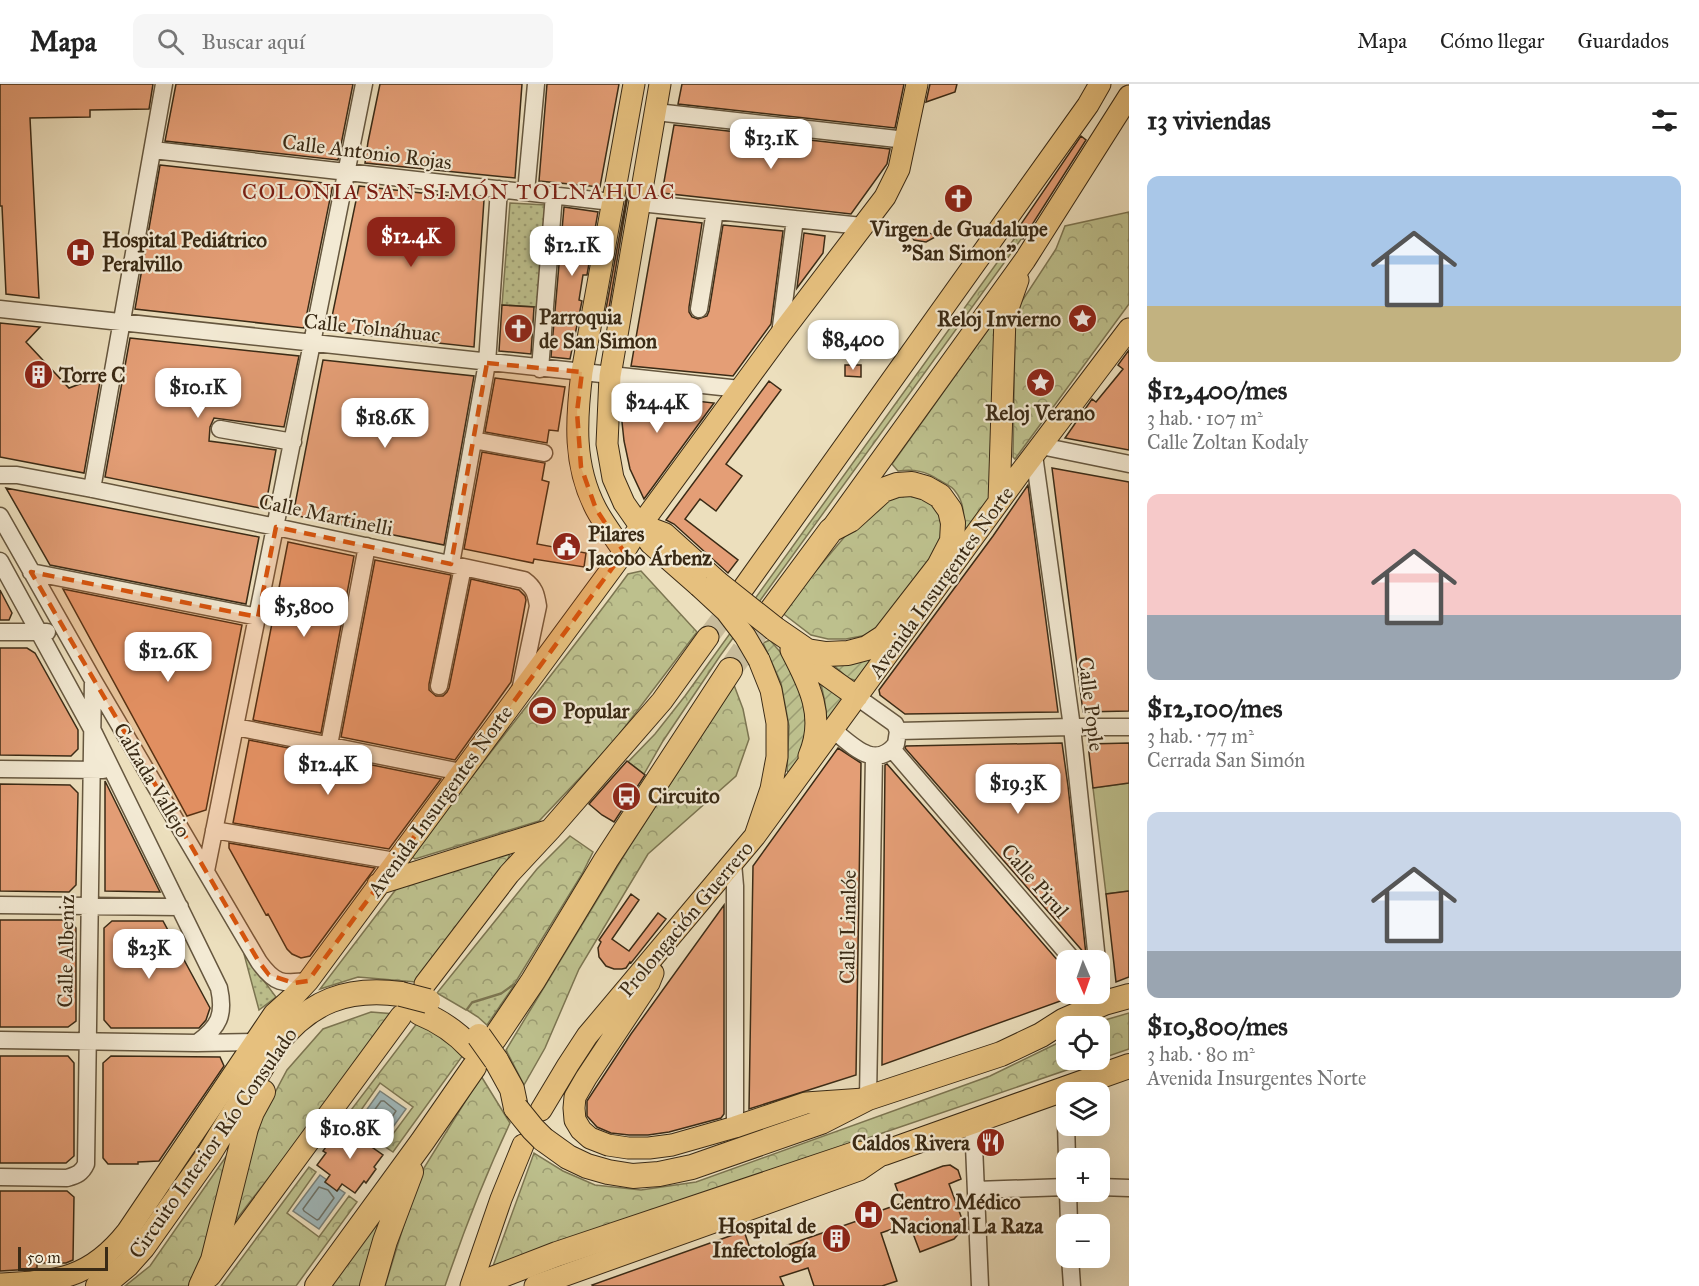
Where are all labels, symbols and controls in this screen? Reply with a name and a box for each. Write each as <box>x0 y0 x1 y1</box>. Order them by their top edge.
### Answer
search box <box>133 14 553 68</box>
text: Mapa <box>30 24 97 59</box>
icon: search <box>154 25 187 58</box>
text: Buscar aquí <box>202 28 305 55</box>
text: Mapa <box>1357 28 1407 54</box>
text: Cómo llegar <box>1440 28 1544 54</box>
text: Guardados <box>1577 28 1669 54</box>
text: 13 viviendas <box>1147 104 1271 136</box>
icon: filters <box>1648 104 1681 137</box>
pin: $13.1K <box>722 119 820 170</box>
text: $13.1K <box>744 126 798 150</box>
street label: Calle Antonio Rojas <box>281 129 453 175</box>
district label: COLONIA SAN SIMÓN TOLNAHUAC <box>242 178 676 205</box>
church icon: Virgen de Guadalupe "San Simon" <box>943 182 975 214</box>
icon: home <box>1360 215 1468 323</box>
place label: Virgen de Guadalupe "San Simon" <box>869 216 1048 266</box>
pin: $12.4K <box>362 217 460 268</box>
text: $12.4K <box>381 224 441 248</box>
pin: $12.1K <box>523 226 621 277</box>
place label: Hospital Pediátrico Peralvillo <box>102 227 267 277</box>
text: $12.1K <box>544 233 600 257</box>
hospital icon: Hospital Pediátrico Peralvillo <box>65 236 97 268</box>
place icon: Reloj Invierno <box>1066 303 1098 335</box>
place label: Parroquia de San Simon <box>539 304 658 354</box>
place label: Reloj Invierno <box>937 306 1061 332</box>
street label: Calle Tolnáhuac <box>302 308 442 348</box>
church icon: Parroquia de San Simon <box>502 313 534 345</box>
pin: $8,400 <box>804 320 902 371</box>
text: $8,400 <box>822 327 884 351</box>
building icon: Torre C <box>22 359 54 391</box>
place label: Torre C <box>58 362 126 388</box>
place icon: Reloj Verano <box>1024 366 1056 398</box>
pin: $10.1K <box>149 368 247 419</box>
text: $12,400/mes <box>1147 374 1287 406</box>
text: $10.1K <box>169 375 227 399</box>
pin: $24.4K <box>608 383 706 434</box>
text: $24.4K <box>625 390 689 414</box>
pin: $18.6K <box>336 398 434 449</box>
place label: Reloj Verano <box>985 400 1095 426</box>
text: $18.6K <box>355 405 415 429</box>
text: 3 hab. · 107 m² <box>1147 406 1263 430</box>
text: Calle Zoltan Kodaly <box>1147 430 1308 454</box>
street label: Avenida Insurgentes Norte <box>862 481 1019 684</box>
street label: Calle Martinelli <box>256 488 396 542</box>
place label: Pilares Jacobo Árbenz <box>585 521 712 572</box>
public building icon: Pilares Jacobo Árbenz <box>551 530 583 562</box>
icon: home <box>1360 533 1468 641</box>
pin: $5,800 <box>255 587 353 638</box>
text: $5,800 <box>274 594 334 618</box>
pin: $12.6K <box>119 632 217 683</box>
text: $12.6K <box>139 639 197 663</box>
street label: Calle Pople <box>1072 655 1110 753</box>
text: $12,100/mes <box>1147 692 1282 724</box>
sports icon: Popular <box>526 695 558 727</box>
place label: Popular <box>563 698 631 724</box>
street label: Avenida Insurgentes Norte <box>361 700 518 903</box>
street label: Calzada Vallejo <box>108 718 197 842</box>
text: 3 hab. · 77 m² <box>1147 724 1254 748</box>
pin: $12.4K <box>279 745 377 796</box>
text: Cerrada San Simón <box>1147 748 1305 772</box>
text: $12.4K <box>298 752 358 776</box>
pin: $19.3K <box>969 764 1067 815</box>
text: $19.3K <box>990 771 1046 795</box>
bus stop icon: Circuito <box>611 780 643 812</box>
place label: Circuito <box>648 783 720 809</box>
street label: Prolongación Guerrero <box>613 835 759 1002</box>
street label: Calle Pirul <box>996 838 1075 924</box>
icon: home <box>1360 851 1468 959</box>
street label: Calle Linalóe <box>834 869 862 984</box>
street label: Calle Albeniz <box>52 894 80 1008</box>
pin: $23K <box>113 929 185 980</box>
text: $23K <box>127 936 171 960</box>
north arrow <box>1056 950 1110 1004</box>
map controls <box>1056 950 1110 1268</box>
text: $10,800/mes <box>1147 1010 1288 1042</box>
button: locate <box>1056 1016 1110 1070</box>
street label: Circuito Interior Río Consulado <box>123 1022 303 1264</box>
text: 3 hab. · 80 m² <box>1147 1042 1255 1066</box>
text: Avenida Insurgentes Norte <box>1147 1066 1366 1090</box>
button: layers <box>1056 1082 1110 1136</box>
pin: $10.8K <box>301 1109 399 1160</box>
text: $10.8K <box>320 1116 380 1140</box>
restaurant icon: Caldos Rivera <box>975 1127 1007 1159</box>
place label: Caldos Rivera <box>852 1130 971 1156</box>
button: + <box>1056 1148 1110 1202</box>
place label: Centro Médico Nacional La Raza <box>890 1189 1044 1239</box>
hospital icon: Centro Médico Nacional La Raza <box>853 1198 885 1230</box>
place label: Hospital de Infectología <box>712 1213 817 1263</box>
button: − <box>1056 1214 1110 1268</box>
building icon: Hospital de Infectología <box>821 1222 853 1254</box>
scale bar <box>18 1244 108 1272</box>
text: 50 m <box>27 1248 61 1267</box>

